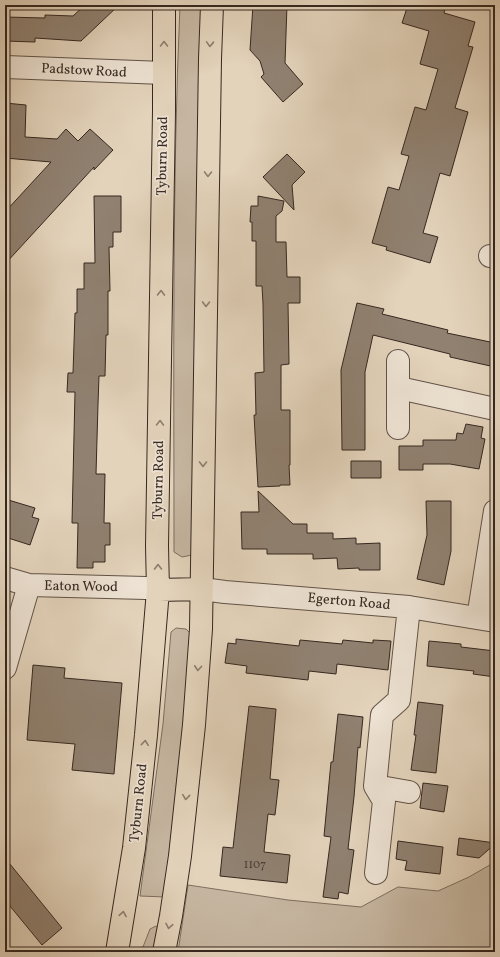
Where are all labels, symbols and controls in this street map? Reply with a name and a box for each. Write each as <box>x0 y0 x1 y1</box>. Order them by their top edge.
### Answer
one-way arrow <box>160 41 168 47</box>
one-way arrow <box>206 41 215 47</box>
street label: Padstow Road <box>41 59 127 83</box>
street label: Tyburn Road <box>153 116 173 196</box>
one-way arrow <box>204 171 212 177</box>
one-way arrow <box>157 290 165 296</box>
one-way arrow <box>202 301 210 307</box>
one-way arrow <box>156 420 164 426</box>
street label: Tyburn Road <box>149 440 169 520</box>
one-way arrow <box>199 461 207 467</box>
one-way arrow <box>153 564 162 570</box>
street label: Eaton Wood <box>44 577 118 597</box>
street label: Egerton Road <box>307 589 391 615</box>
one-way arrow <box>194 665 203 671</box>
one-way arrow <box>141 740 150 746</box>
street label: Tyburn Road <box>125 762 153 843</box>
one-way arrow <box>182 794 191 800</box>
house number: 1107 <box>244 857 266 873</box>
one-way arrow <box>119 910 127 917</box>
one-way arrow <box>165 923 173 929</box>

